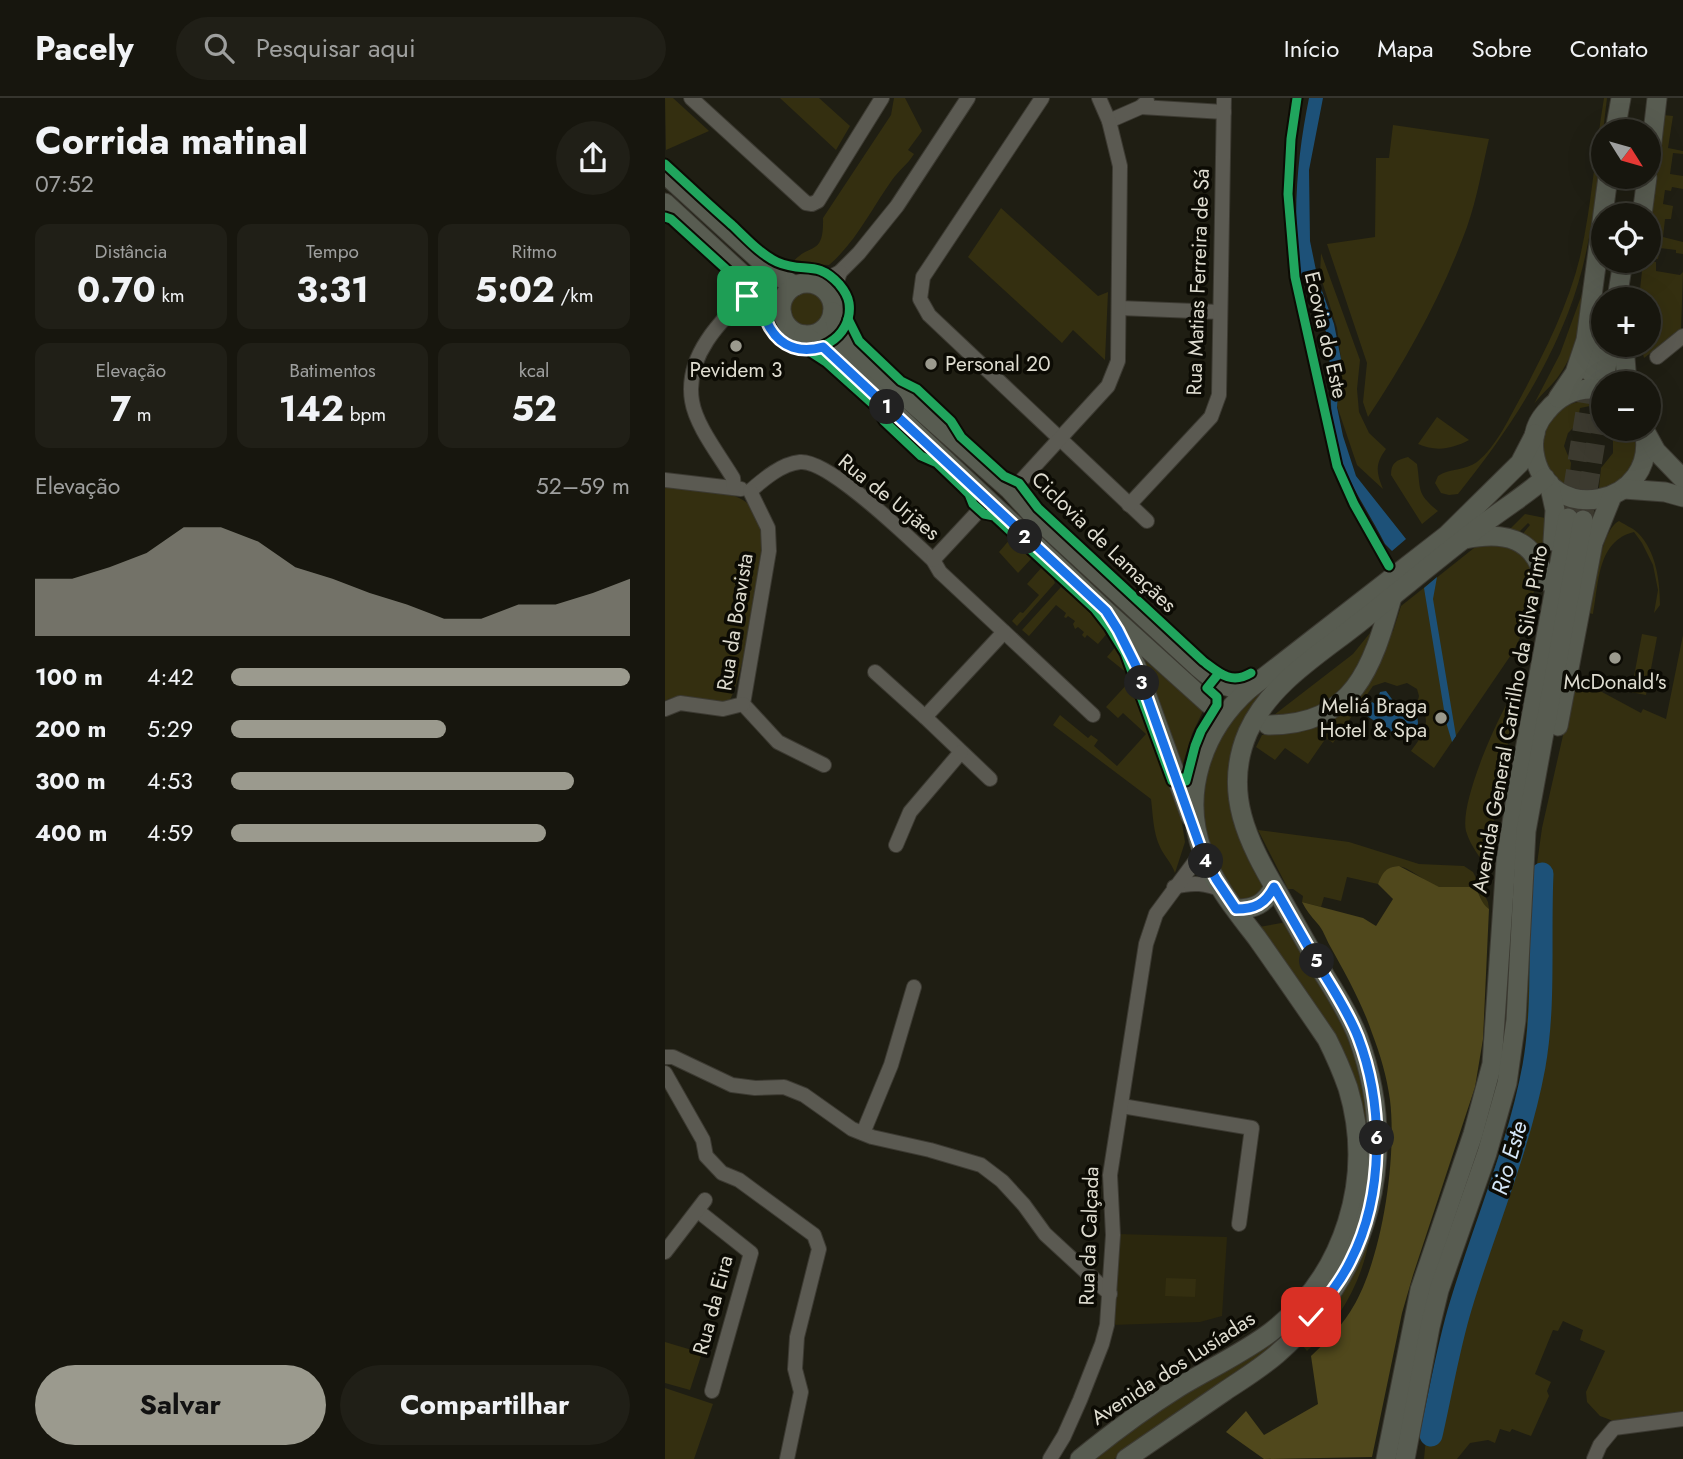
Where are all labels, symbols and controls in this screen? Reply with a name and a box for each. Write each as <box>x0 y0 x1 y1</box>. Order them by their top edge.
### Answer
search box <box>176 17 666 80</box>
text: Pacely <box>35 25 134 72</box>
icon: search <box>200 29 238 67</box>
text: Pesquisar aqui <box>256 29 416 67</box>
text: Início <box>1284 31 1339 66</box>
text: Mapa <box>1377 31 1434 66</box>
text: Sobre <box>1472 31 1532 66</box>
text: Contato <box>1570 31 1648 66</box>
text: Corrida matinal <box>35 113 308 168</box>
north arrow <box>1591 119 1661 189</box>
map controls <box>1591 119 1661 441</box>
button: share <box>556 121 630 195</box>
text: 07:52 <box>35 167 94 201</box>
street label: Rua Matias Ferreira de Sá <box>1179 168 1217 396</box>
button: locate <box>1591 203 1661 273</box>
text: Distância <box>95 238 167 265</box>
text: Tempo <box>306 238 359 265</box>
text: Ritmo <box>511 238 557 265</box>
text: 0.70 <box>77 265 156 315</box>
text: 3:31 <box>296 265 369 315</box>
text: 5:02 <box>475 265 555 315</box>
pin <box>717 266 777 326</box>
street label: Ecovia do Este <box>1297 269 1355 402</box>
icon: arrive <box>728 277 766 315</box>
text: km <box>156 282 185 309</box>
text: /km <box>555 282 593 309</box>
button: + <box>1591 287 1661 357</box>
marker: Pevidem 3 <box>728 338 744 354</box>
place label: Personal 20 <box>945 349 1051 379</box>
place label: Pevidem 3 <box>689 355 783 385</box>
marker: Personal 20 <box>923 356 939 372</box>
text: Elevação <box>96 357 166 384</box>
text: Batimentos <box>289 357 376 384</box>
text: kcal <box>519 357 550 384</box>
button: − <box>1591 371 1661 441</box>
text: 7 <box>110 384 131 434</box>
text: 142 <box>279 384 344 434</box>
text: 52 <box>511 384 557 434</box>
pin: 1 <box>869 390 905 424</box>
text: 1 <box>882 393 891 420</box>
text: m <box>131 401 152 428</box>
text: bpm <box>344 401 386 428</box>
street label: Rua de Urjães <box>832 447 946 547</box>
street label: Ciclovia de Lamaçães <box>1025 465 1183 619</box>
text: Elevação <box>35 469 120 503</box>
text: 52–59 m <box>536 469 630 503</box>
pin: 2 <box>1007 520 1043 555</box>
text: 2 <box>1018 523 1031 550</box>
street label: Avenida General Carrilho da Silva Pinto <box>1465 543 1555 895</box>
street label: Rua da Boavista <box>709 551 761 693</box>
marker: McDonald's <box>1607 650 1623 666</box>
text: 100 m <box>35 660 103 694</box>
text: 4:42 <box>147 660 194 694</box>
pin: 3 <box>1125 666 1159 700</box>
place label: McDonald's <box>1563 667 1667 697</box>
text: 3 <box>1136 669 1147 696</box>
place label: Meliá Braga Hotel & Spa <box>1319 691 1427 745</box>
marker: Meliá Braga Hotel & Spa <box>1433 710 1449 726</box>
text: 200 m <box>35 712 106 746</box>
text: 5:29 <box>147 712 193 746</box>
text: 300 m <box>35 764 106 798</box>
text: 4:53 <box>147 764 193 798</box>
text: 400 m <box>35 816 107 850</box>
text: 4:59 <box>147 816 194 850</box>
pin: 4 <box>1189 844 1223 878</box>
text: 4 <box>1199 847 1212 874</box>
pin: 5 <box>1299 944 1335 978</box>
text: 5 <box>1310 947 1323 974</box>
water label: Rio Este <box>1482 1117 1536 1199</box>
pin: 6 <box>1359 1121 1395 1156</box>
text: 6 <box>1370 1124 1383 1151</box>
street label: Rua da Calçada <box>1072 1166 1106 1306</box>
street label: Rua da Eira <box>685 1252 741 1358</box>
pin <box>1281 1287 1341 1347</box>
icon: check <box>1292 1298 1330 1336</box>
street label: Avenida dos Lusíadas <box>1085 1304 1261 1432</box>
button: Salvar <box>35 1365 326 1445</box>
button: Compartilhar <box>340 1365 630 1445</box>

